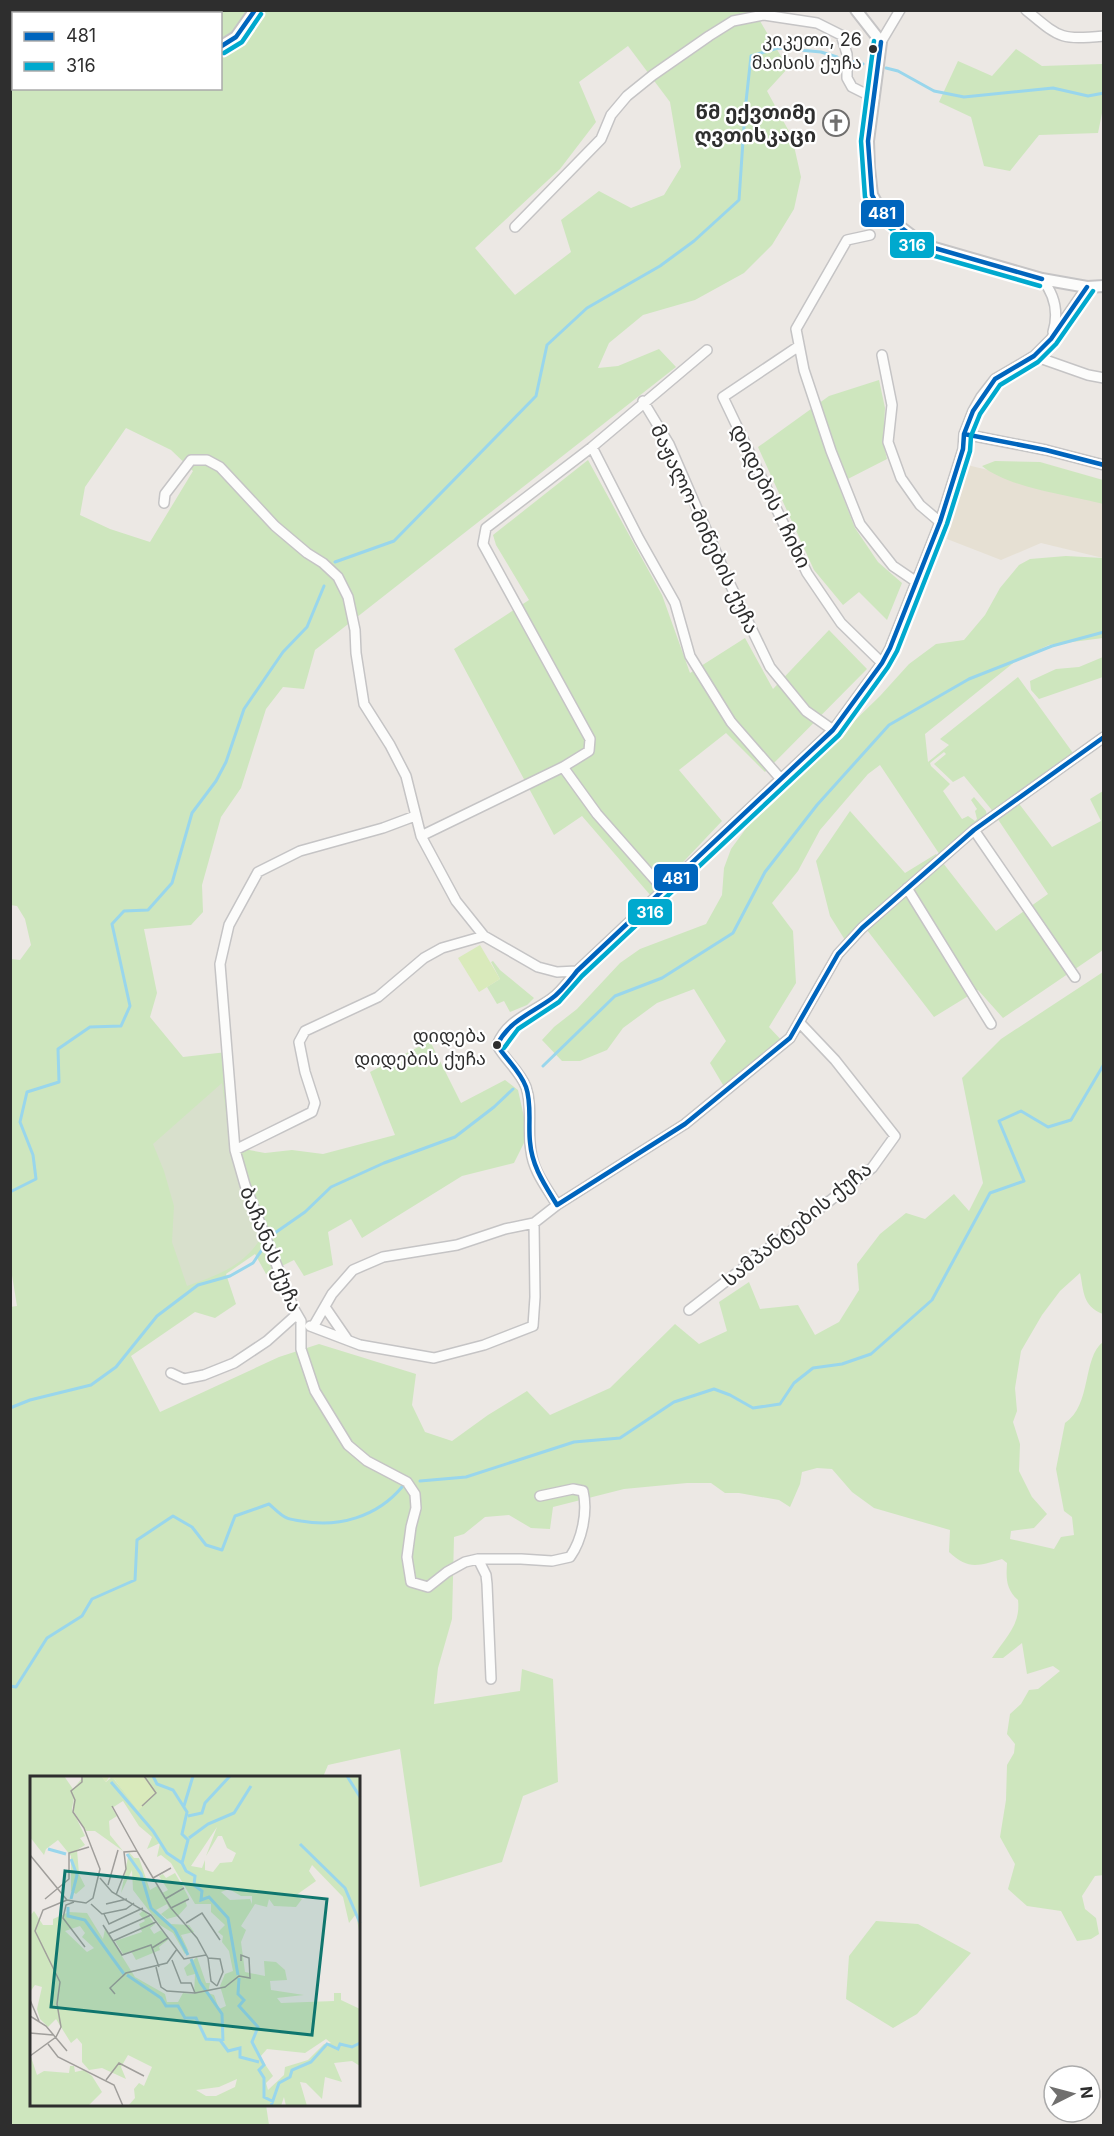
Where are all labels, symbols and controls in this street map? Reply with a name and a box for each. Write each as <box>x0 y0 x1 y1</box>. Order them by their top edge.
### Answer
legend <box>12 12 222 90</box>
text: 481 <box>66 25 96 46</box>
place label: კიკეთი, 26 მაისის ქუჩა <box>752 29 862 74</box>
marker: კიკეთი, 26 მაისის ქუჩა <box>867 43 879 55</box>
text: 316 <box>66 55 96 76</box>
place label: წმ ექვთიმე ღვთისკაცი <box>694 100 816 148</box>
church icon: წმ ექვთიმე ღვთისკაცი <box>821 108 851 138</box>
line badge: 481 <box>860 199 905 228</box>
text: 481 <box>868 203 896 223</box>
line badge: 316 <box>889 231 935 259</box>
text: 316 <box>898 235 926 255</box>
street label: მაჟალო-მიწების ქუჩა <box>645 420 764 638</box>
street label: დიდების I ჩიხი <box>725 420 816 573</box>
line badge: 481 <box>653 863 699 892</box>
text: 481 <box>662 868 690 888</box>
line badge: 316 <box>627 898 673 926</box>
text: 316 <box>636 902 664 922</box>
place label: დიდება დიდების ქუჩა <box>354 1025 486 1070</box>
marker: დიდება დიდების ქუჩა <box>491 1039 503 1051</box>
street label: სამპანტების ქუჩა <box>718 1156 876 1292</box>
street label: ბაჩანას ქუჩა <box>235 1183 307 1315</box>
inset map <box>30 1776 360 2106</box>
north arrow <box>1042 2064 1102 2124</box>
text: N <box>1076 2085 1098 2100</box>

